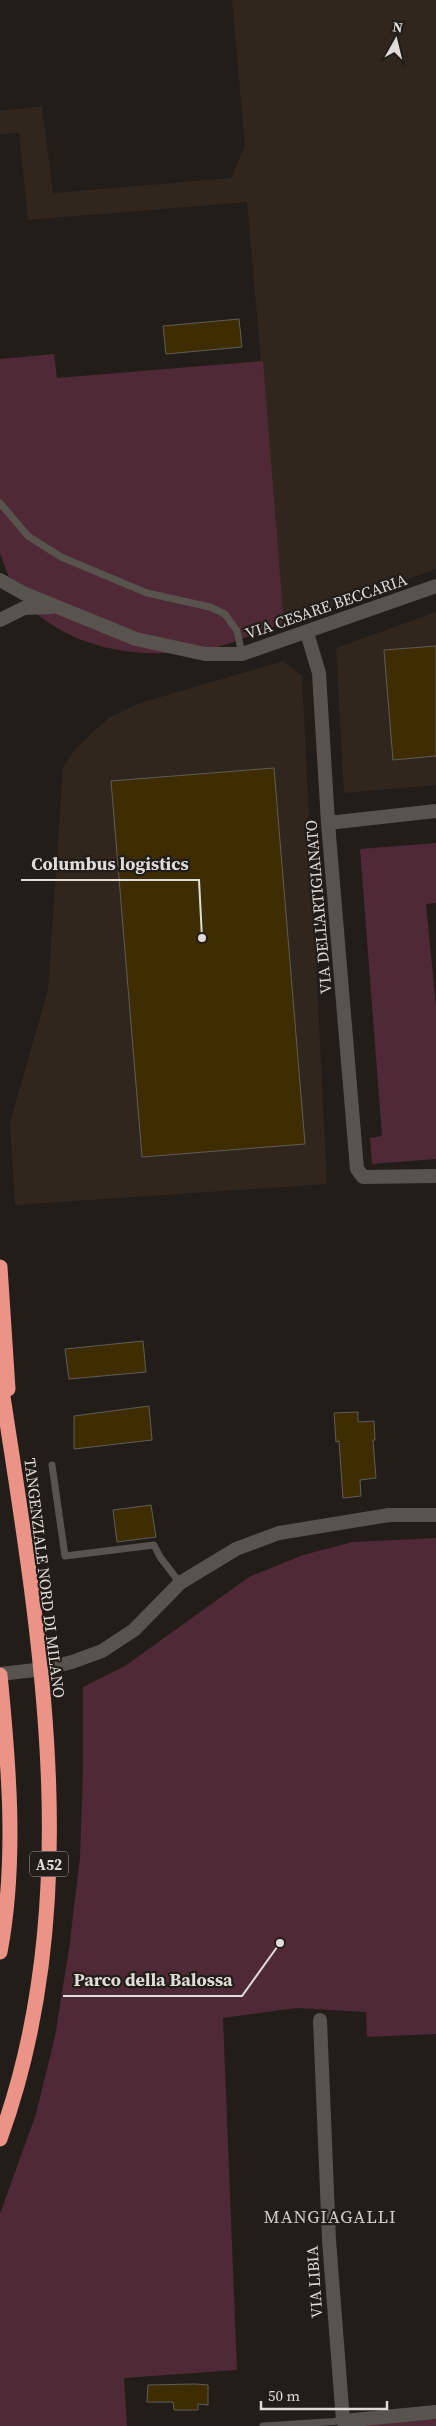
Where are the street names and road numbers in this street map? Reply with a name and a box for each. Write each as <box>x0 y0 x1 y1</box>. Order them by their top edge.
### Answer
street label: VIA CESARE BECCARIA <box>242 568 410 644</box>
street label: VIA DELL'ARTIGIANATO <box>299 819 337 995</box>
street label: TANGENZIALE NORD DI MILANO <box>19 1457 71 1699</box>
road number: A52 <box>30 1852 68 1876</box>
street label: VIA LIBIA <box>300 2245 328 2319</box>

